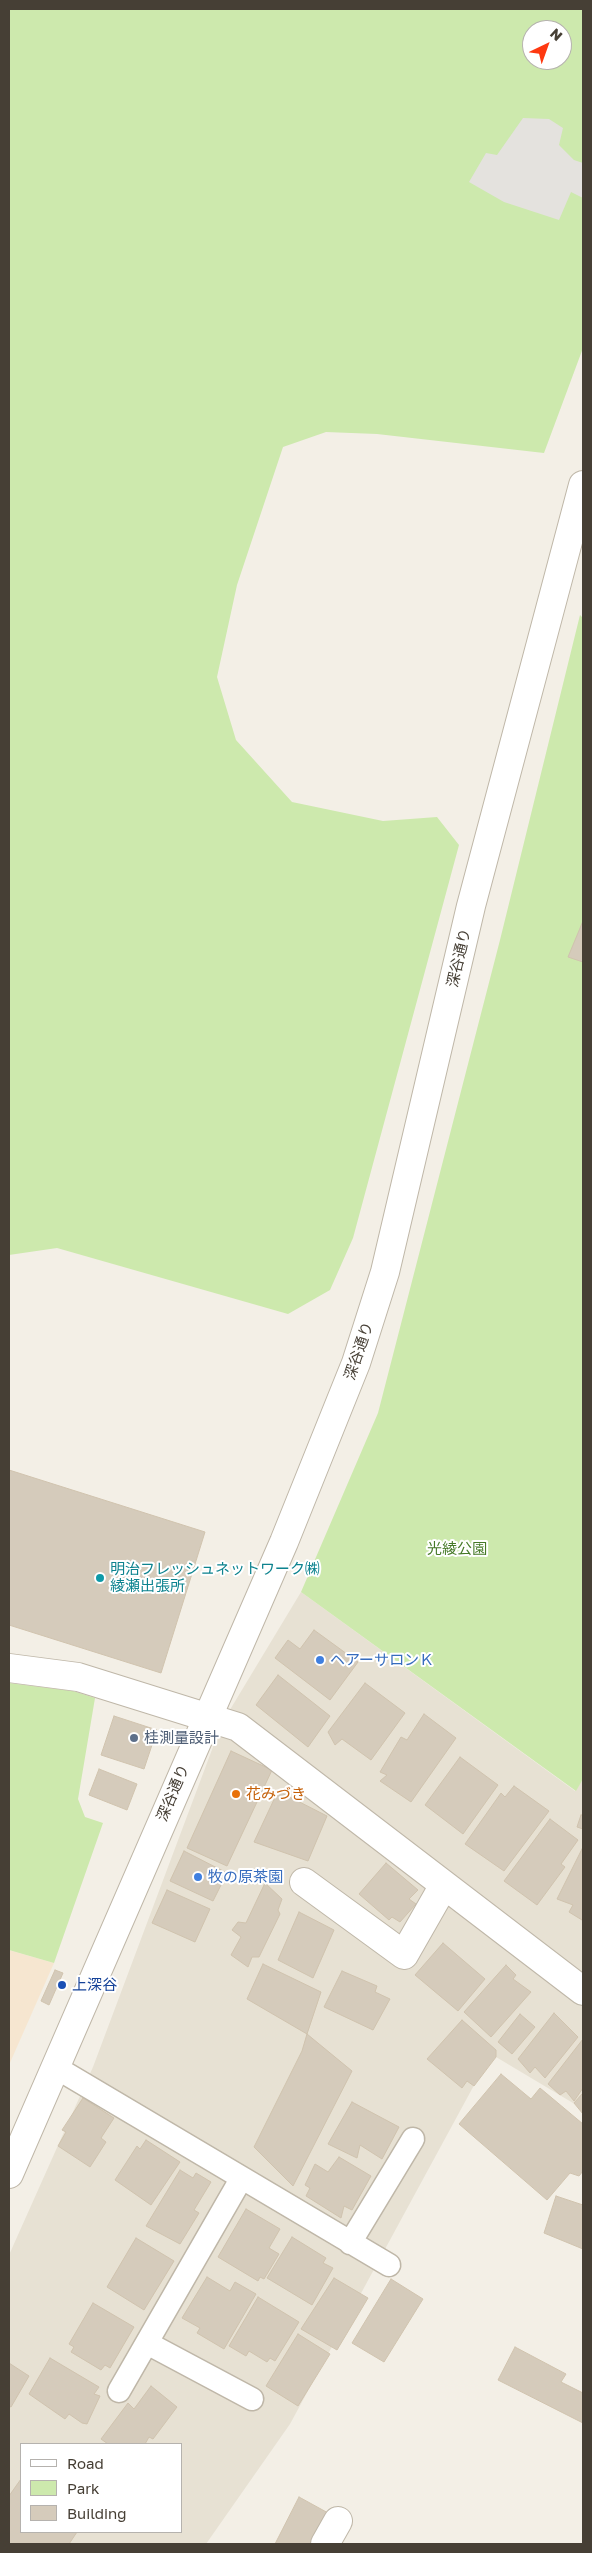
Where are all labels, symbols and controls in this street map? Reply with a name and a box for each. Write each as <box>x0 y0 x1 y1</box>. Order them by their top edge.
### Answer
north arrow <box>522 20 572 70</box>
text: N <box>547 24 566 44</box>
street label: 深谷通り <box>443 927 475 989</box>
street label: 深谷通り <box>341 1320 377 1382</box>
park label: 光綾公園 <box>427 1540 487 1558</box>
place label: 明治フレッシュネットワーク㈱ 綾瀬出張所 <box>110 1560 320 1595</box>
marker: 明治フレッシュネットワーク㈱ 綾瀬出張所 <box>94 1572 106 1584</box>
place label: ヘアーサロンＫ <box>330 1651 434 1669</box>
marker: ヘアーサロンＫ <box>314 1654 326 1666</box>
place label: 桂測量設計 <box>144 1729 219 1747</box>
marker: 桂測量設計 <box>128 1732 140 1744</box>
street label: 深谷通り <box>153 1762 193 1824</box>
place label: 花みづき <box>246 1785 306 1803</box>
marker: 花みづき <box>230 1788 242 1800</box>
place label: 牧の原茶園 <box>208 1868 283 1886</box>
marker: 牧の原茶園 <box>192 1871 204 1883</box>
place label: 上深谷 <box>72 1976 117 1994</box>
marker: 上深谷 <box>56 1979 68 1991</box>
legend <box>20 2443 182 2533</box>
text: Road <box>67 2454 104 2472</box>
text: Park <box>67 2479 99 2497</box>
text: Building <box>67 2504 127 2522</box>

